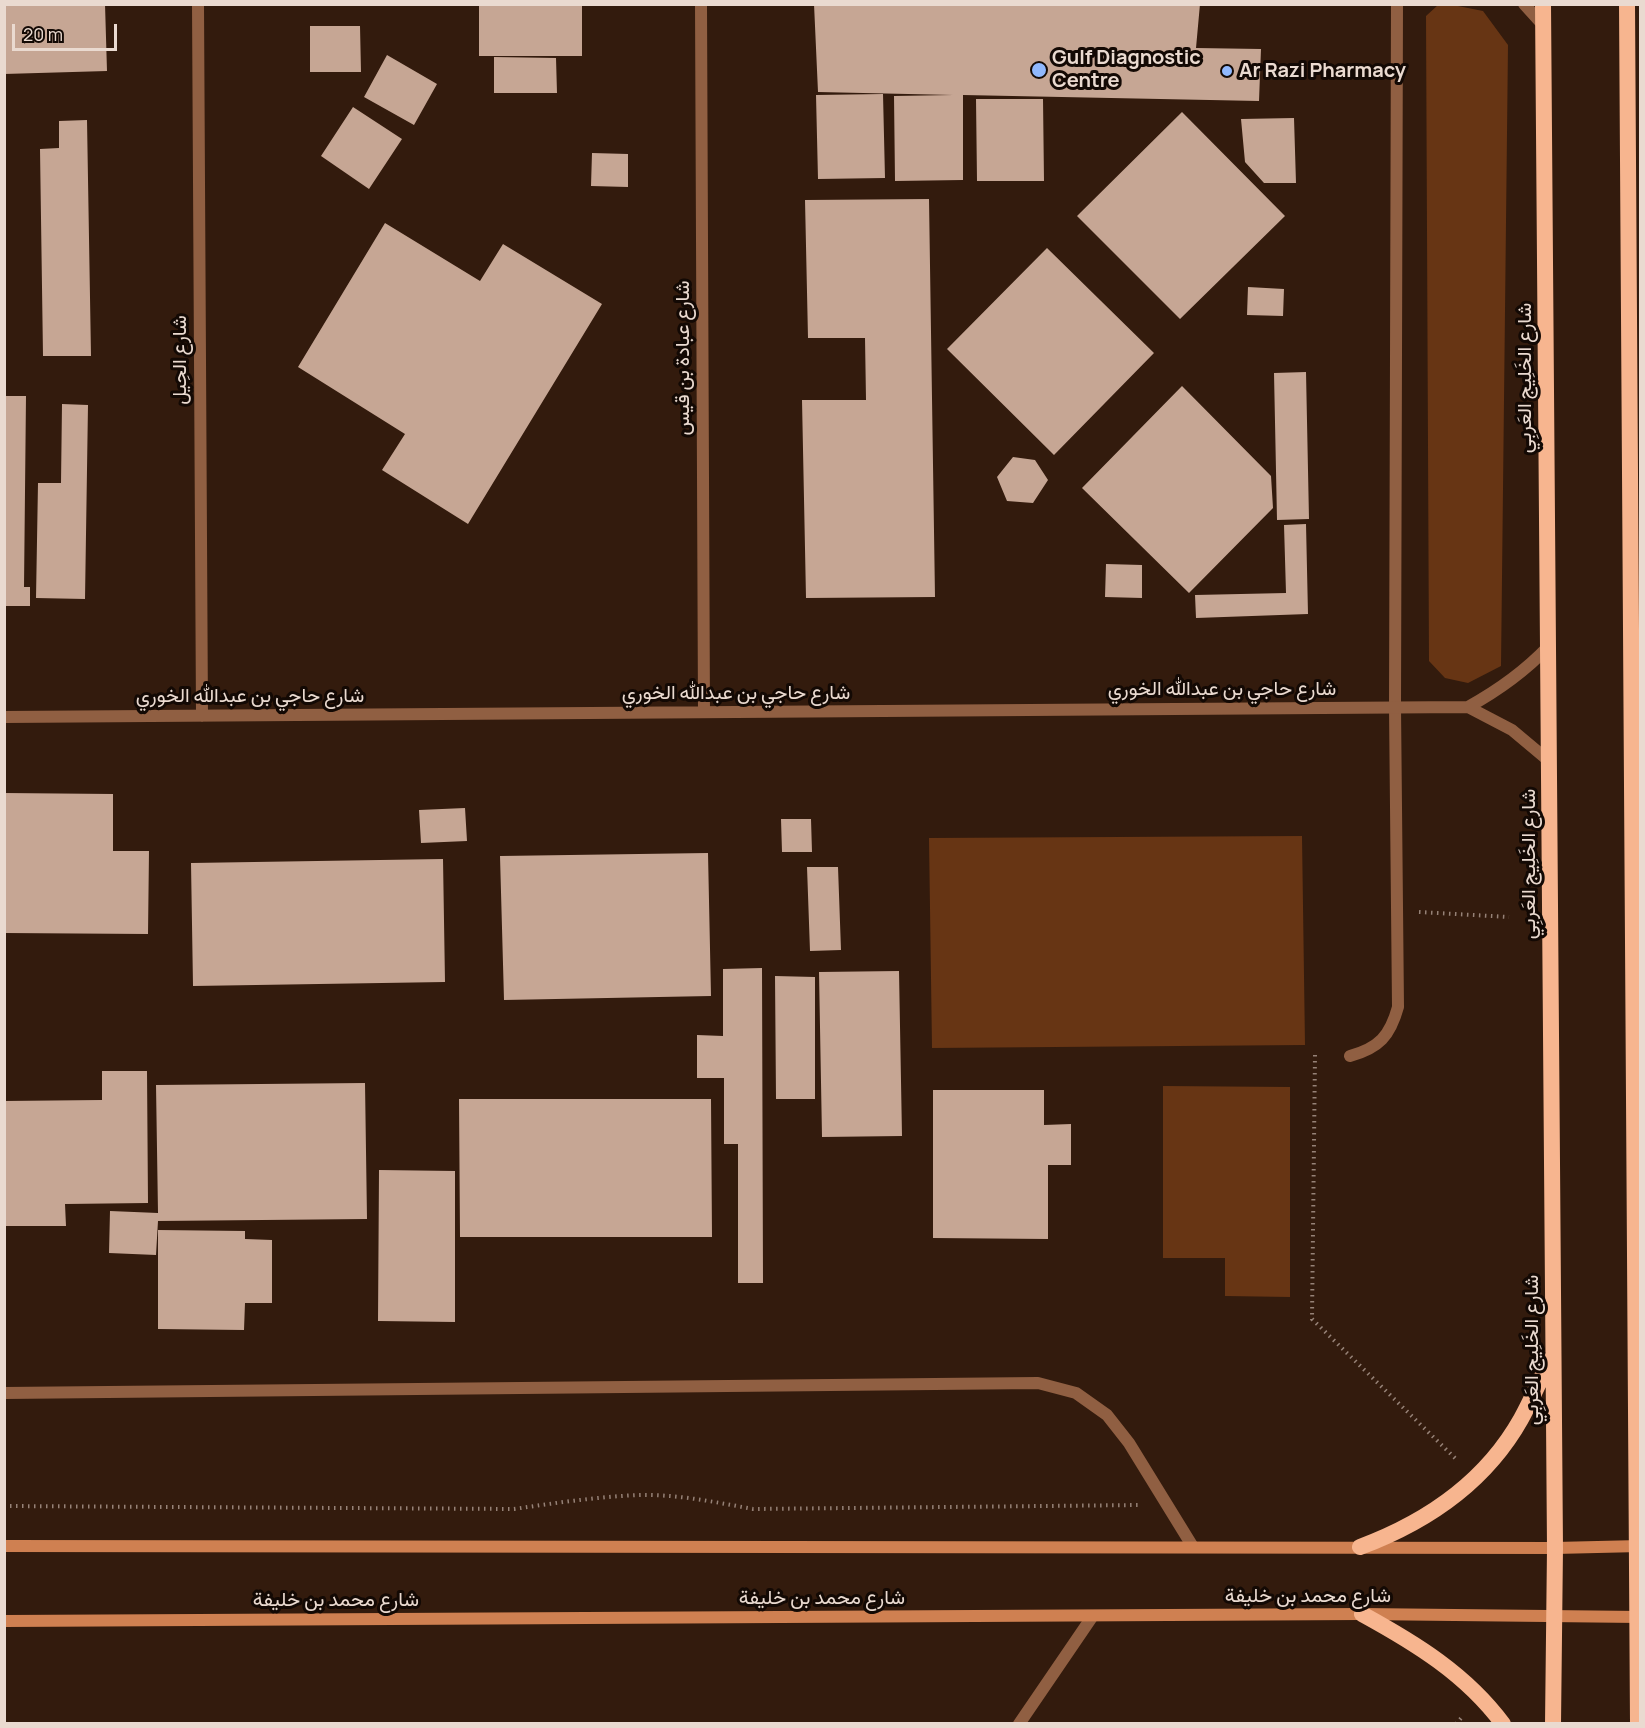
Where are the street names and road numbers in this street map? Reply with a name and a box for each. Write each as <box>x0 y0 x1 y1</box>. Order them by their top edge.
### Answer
street label: شارع عبادة بن قيس <box>671 280 695 436</box>
street label: شارع الخَلِيج العَربِي <box>1513 303 1537 453</box>
street label: شارع الحِيل <box>168 315 192 405</box>
street label: شارع حاجي بن عبدالله الخوري <box>1108 677 1336 701</box>
street label: شارع حاجي بن عبدالله الخوري <box>622 681 850 705</box>
street label: شارع حاجي بن عبدالله الخوري <box>136 684 364 708</box>
street label: شارع الخَلِيج العَربِي <box>1517 789 1541 939</box>
street label: شارع الخَلِيج العَربِي <box>1520 1275 1544 1425</box>
street label: شارع محمد بن خليفة <box>1225 1584 1391 1608</box>
street label: شارع محمد بن خليفة <box>739 1586 905 1610</box>
street label: شارع محمد بن خليفة <box>253 1588 419 1612</box>

